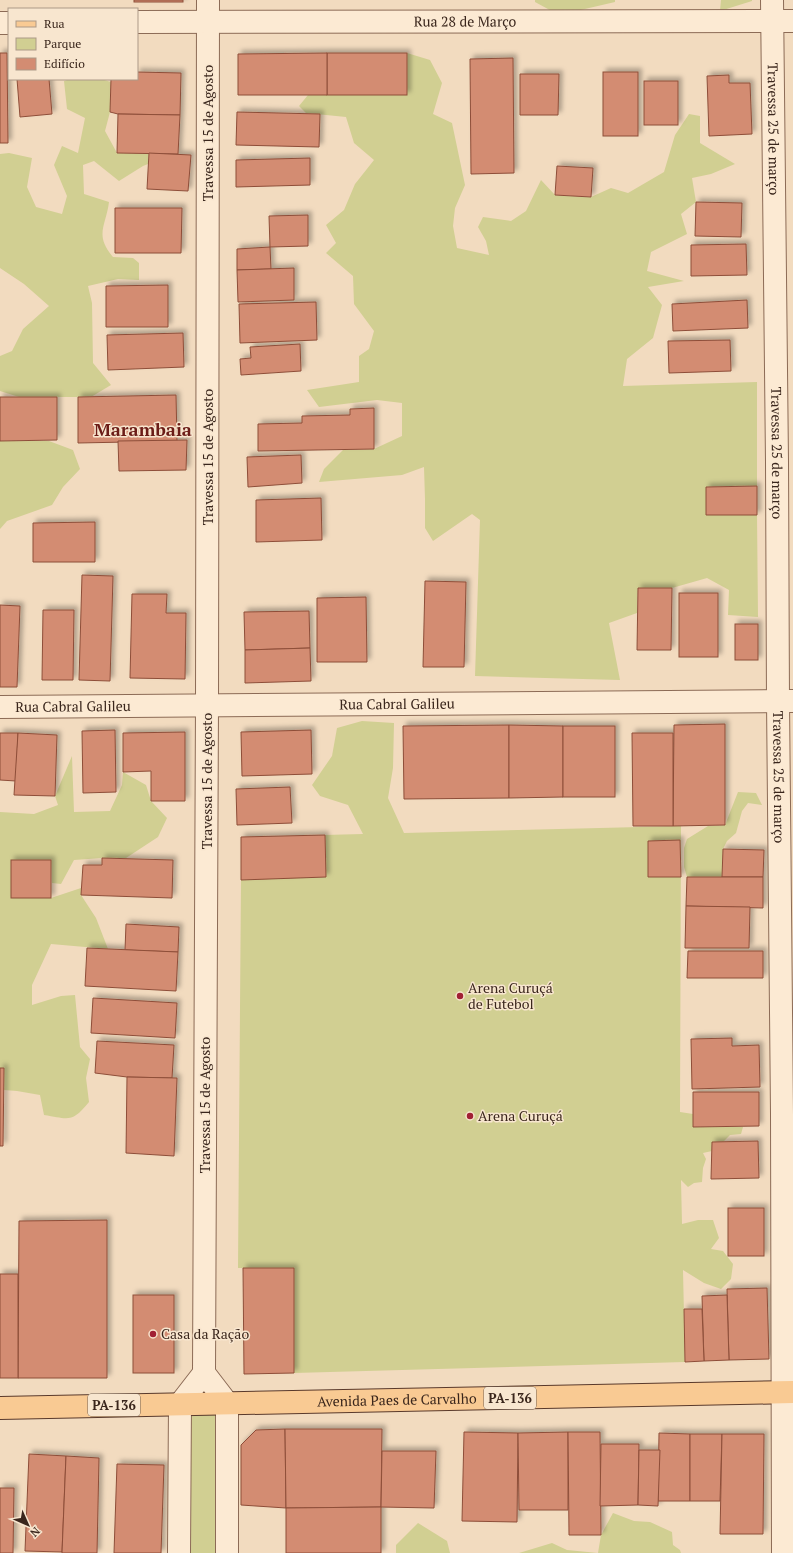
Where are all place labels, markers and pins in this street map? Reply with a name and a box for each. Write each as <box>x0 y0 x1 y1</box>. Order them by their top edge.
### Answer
place label: Arena Curuçá de Futebol <box>468 978 553 1013</box>
marker: Arena Curuçá de Futebol <box>455 991 465 1001</box>
place label: Arena Curuçá <box>478 1106 563 1125</box>
marker: Arena Curuçá <box>465 1111 475 1121</box>
place label: Casa da Ração <box>161 1324 249 1343</box>
marker: Casa da Ração <box>148 1329 158 1339</box>

